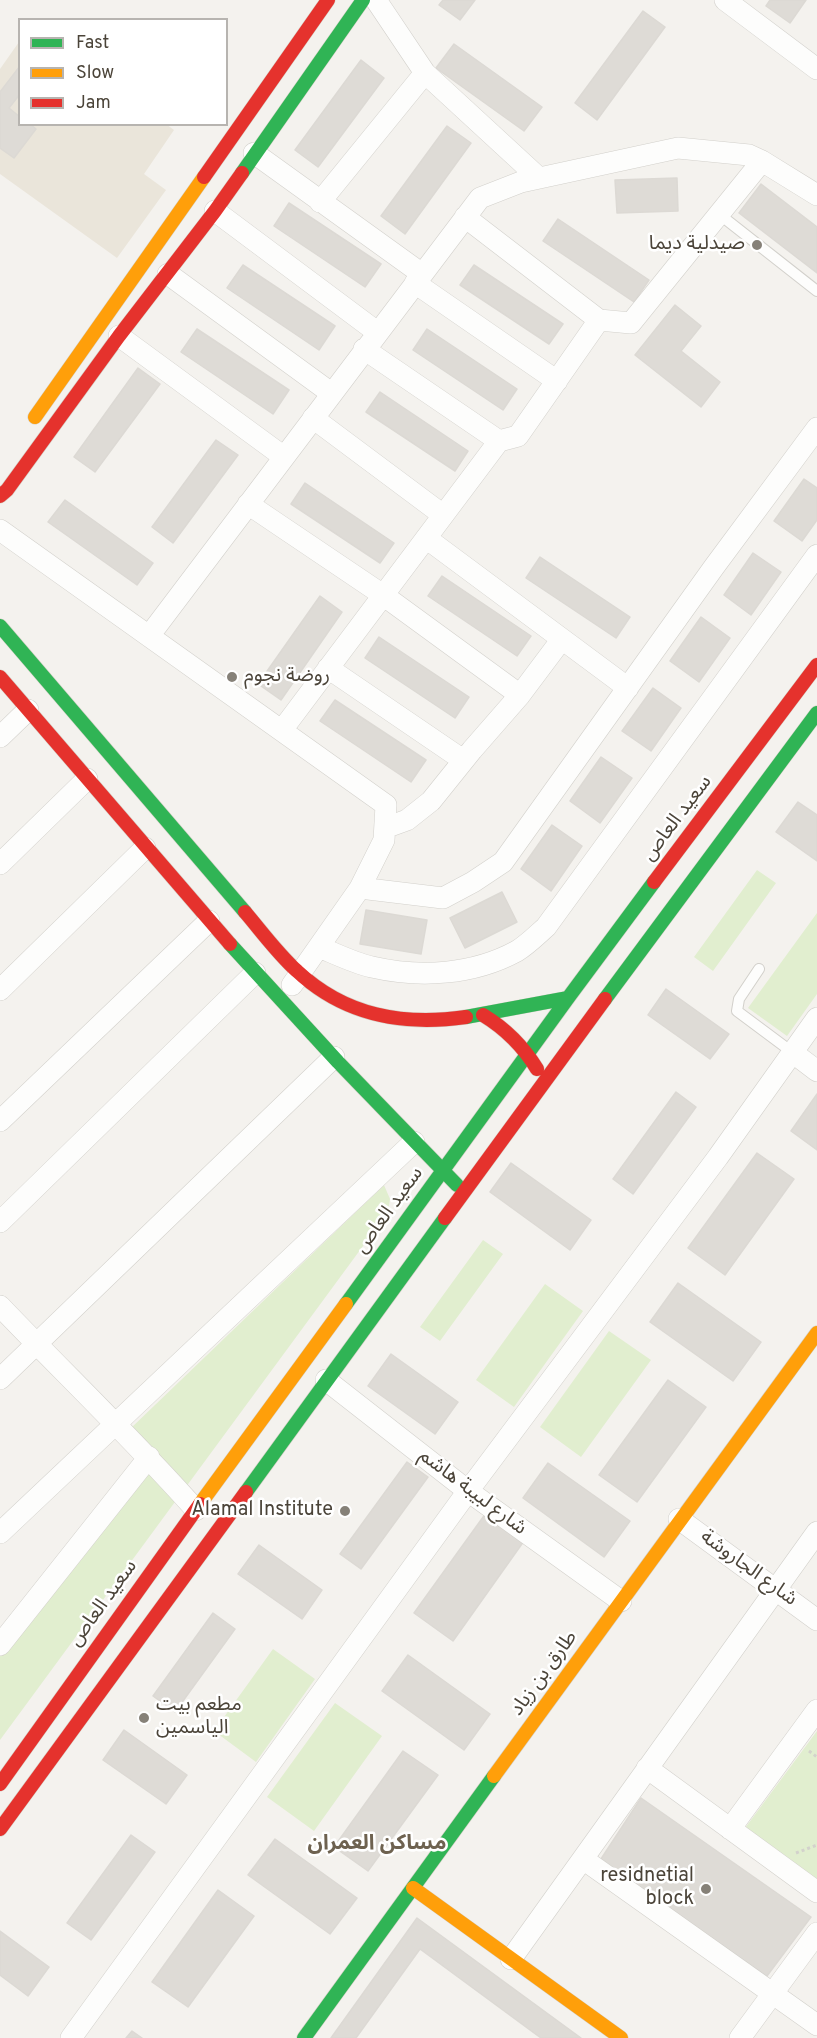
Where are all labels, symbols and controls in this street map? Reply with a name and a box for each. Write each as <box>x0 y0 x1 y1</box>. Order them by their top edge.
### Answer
legend <box>18 18 228 126</box>
text: Fast <box>76 32 109 55</box>
text: Slow <box>76 62 114 85</box>
text: Jam <box>76 92 111 115</box>
place label: صيدلية ديما <box>649 233 745 257</box>
marker: صيدلية ديما <box>750 238 764 252</box>
place label: روضة نجوم <box>244 665 330 689</box>
marker: روضة نجوم <box>225 670 239 684</box>
street label: سعيد العاص <box>638 771 718 867</box>
street label: سعيد العاص <box>351 1163 429 1259</box>
street label: شارع لبيبة هاشم <box>413 1445 531 1541</box>
place label: Alamal Institute <box>191 1499 333 1523</box>
marker: Alamal Institute <box>338 1504 352 1518</box>
street label: شارع الجاروشة <box>695 1526 801 1612</box>
street label: سعيد العاص <box>65 1556 143 1652</box>
street label: طارق بن زياد <box>506 1627 584 1721</box>
place label: مطعم بيت الياسمين <box>156 1694 242 1741</box>
marker: مطعم بيت الياسمين <box>137 1711 151 1725</box>
district label: مساكن العمران <box>308 1832 446 1858</box>
place label: residnetial block <box>600 1865 694 1912</box>
marker: residnetial block <box>699 1882 713 1896</box>

